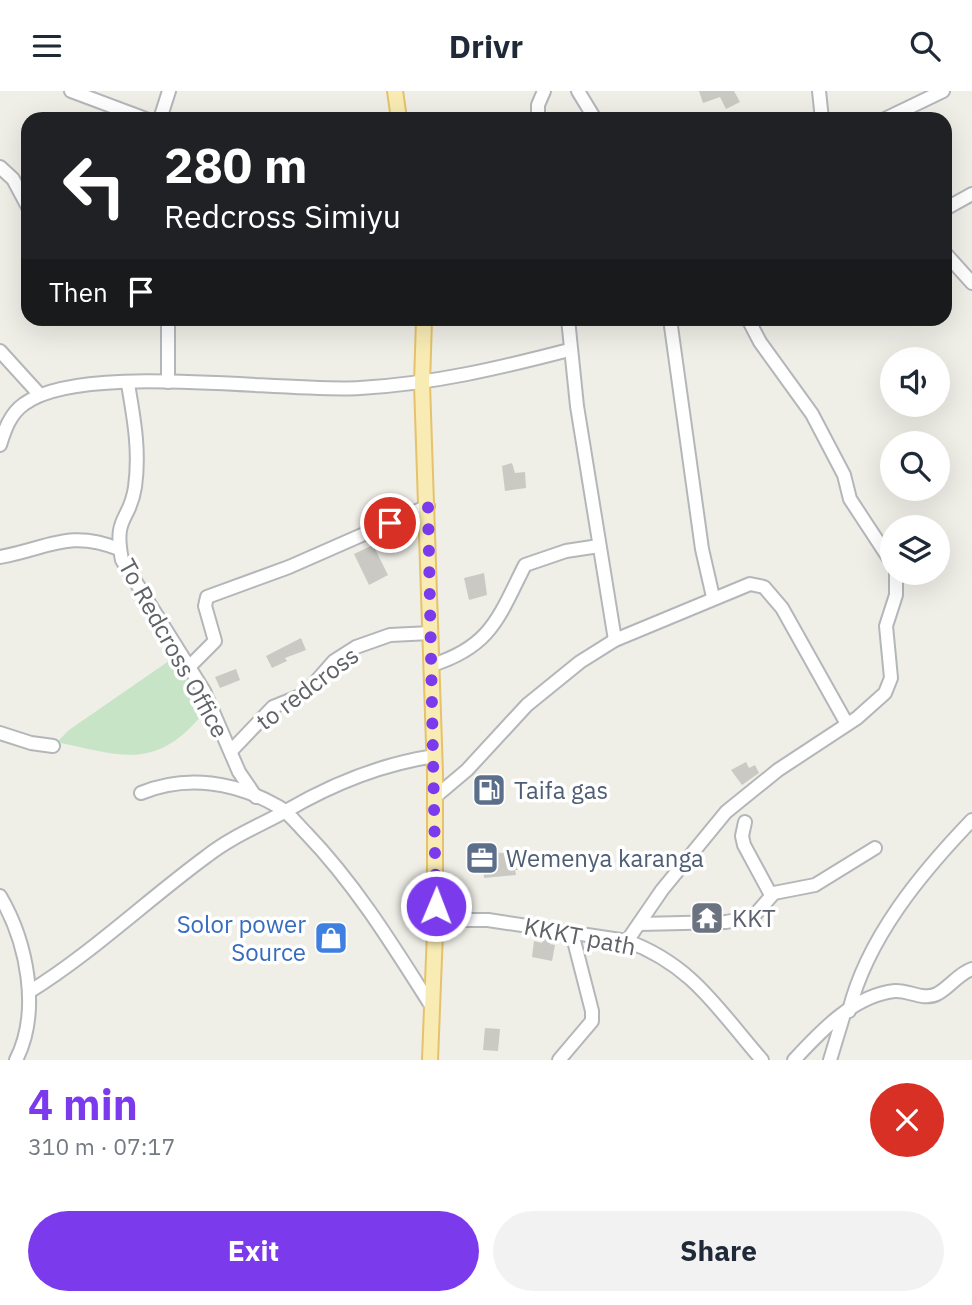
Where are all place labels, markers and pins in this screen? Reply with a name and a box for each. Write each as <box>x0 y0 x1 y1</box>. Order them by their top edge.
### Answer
pin <box>360 493 420 553</box>
fuel station icon: Taifa gas <box>470 771 508 809</box>
place label: Taifa gas <box>514 774 608 806</box>
office icon: Wemenya karanga <box>463 839 501 877</box>
place label: Wemenya karanga <box>506 842 704 874</box>
temple icon: KKT <box>688 899 726 937</box>
place label: KKT <box>732 902 776 934</box>
place label: Solor power Source <box>177 908 306 968</box>
shop icon: Solor power Source <box>312 919 350 957</box>

